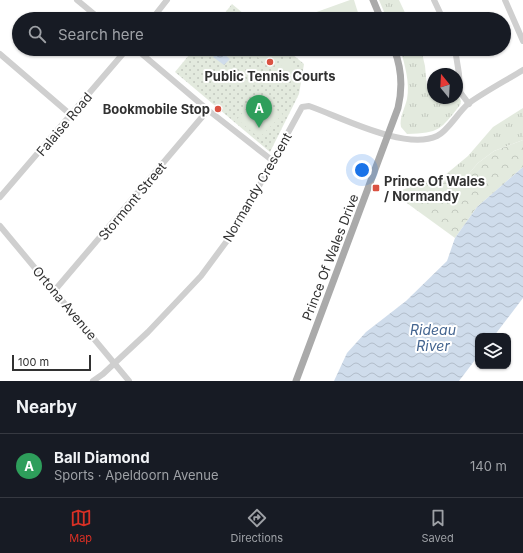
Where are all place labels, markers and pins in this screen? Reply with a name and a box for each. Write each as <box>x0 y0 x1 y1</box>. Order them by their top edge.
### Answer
marker: Public Tennis Courts <box>265 57 275 67</box>
place label: Public Tennis Courts <box>204 68 336 84</box>
pin: A <box>246 95 272 128</box>
place label: Bookmobile Stop <box>103 101 210 117</box>
marker: Bookmobile Stop <box>213 104 223 114</box>
place label: Prince Of Wales / Normandy <box>384 173 485 204</box>
marker: Prince Of Wales / Normandy <box>371 183 381 193</box>

